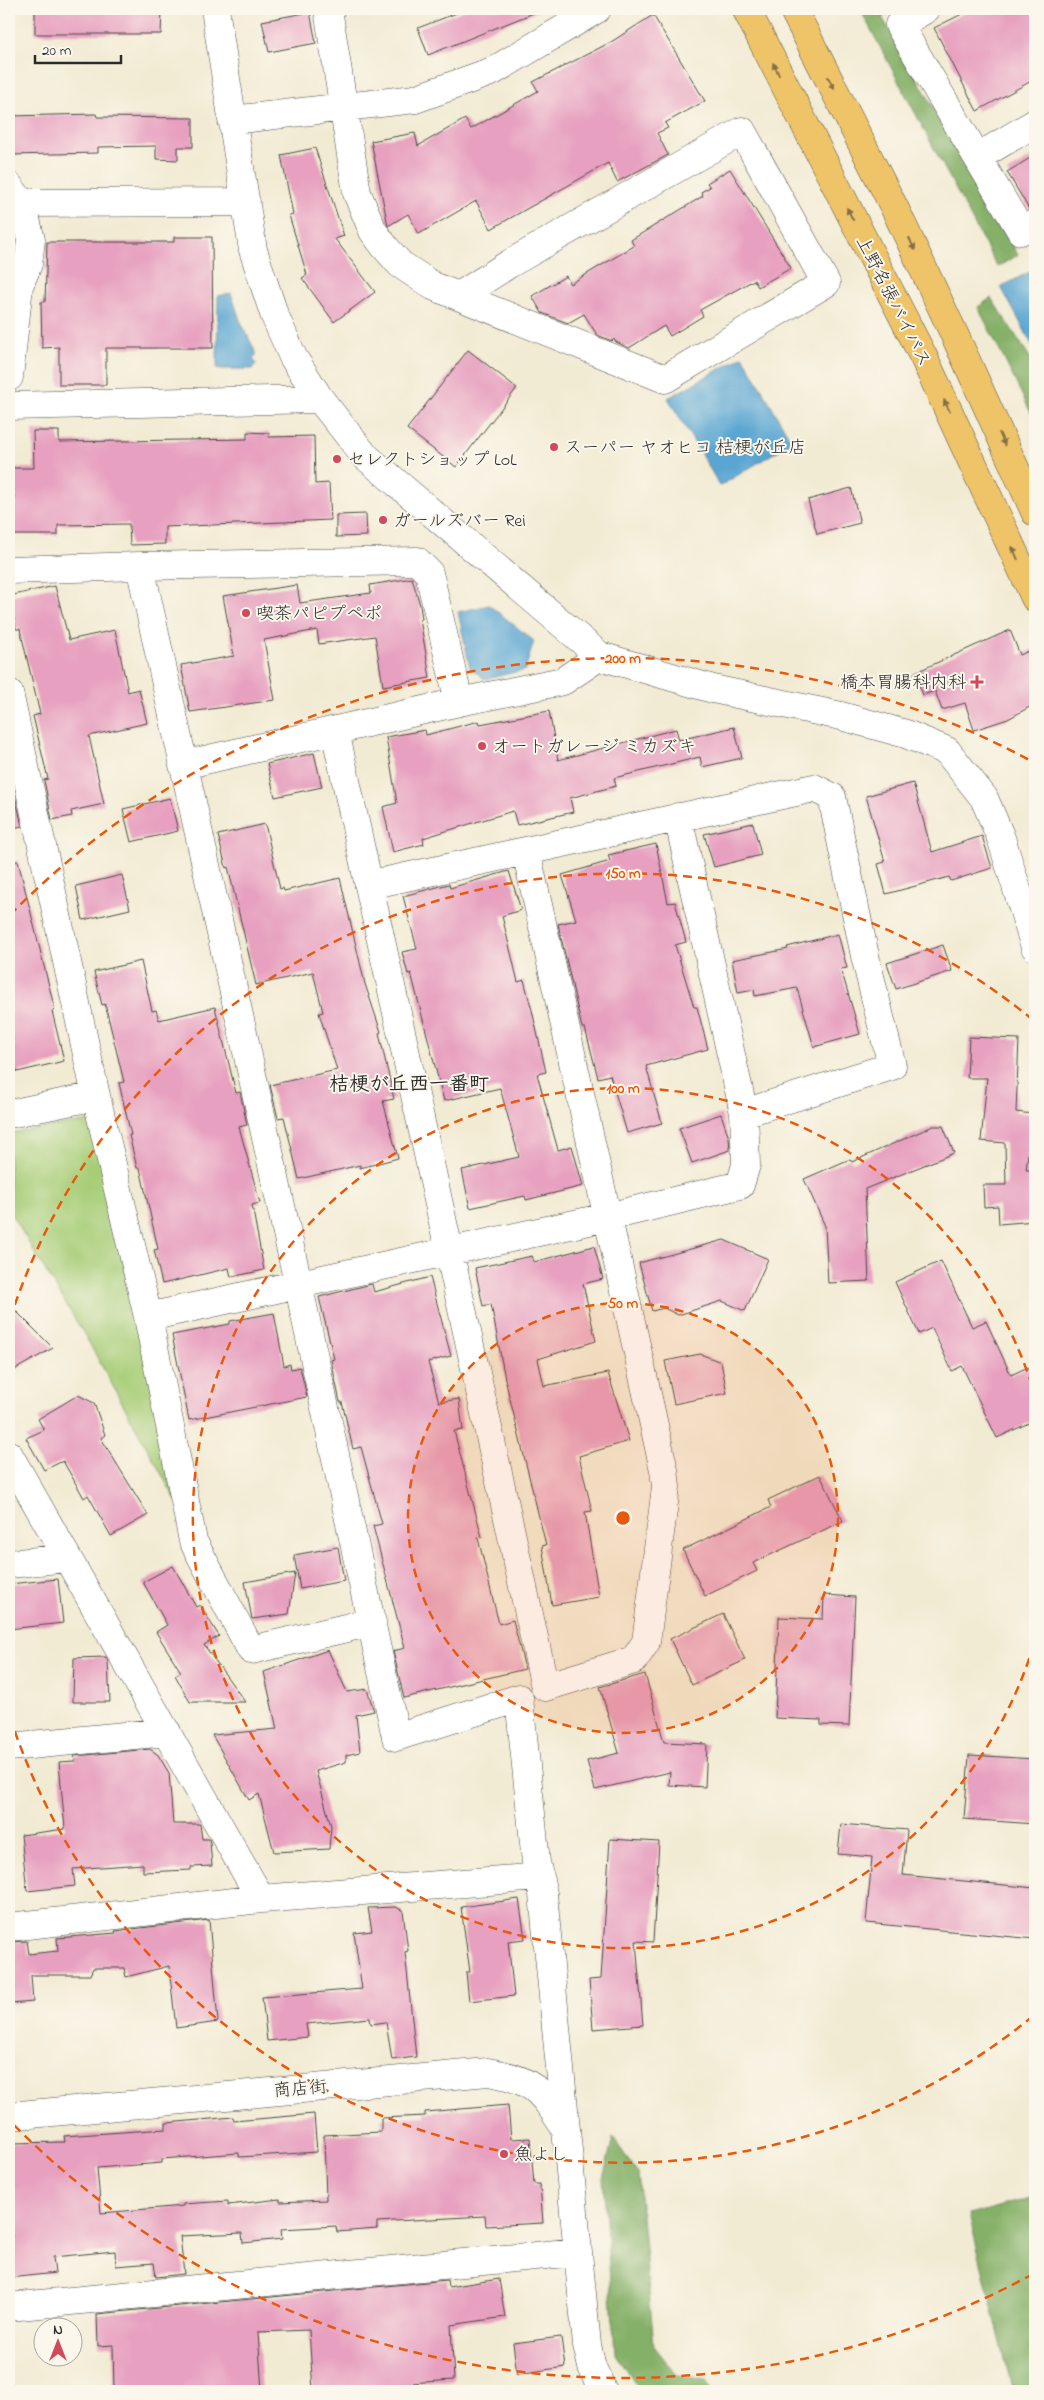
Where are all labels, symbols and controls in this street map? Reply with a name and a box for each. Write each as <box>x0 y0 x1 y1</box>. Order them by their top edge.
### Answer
scale bar <box>35 32 121 64</box>
text: 20 m <box>42 40 72 62</box>
one-way arrow <box>772 62 780 76</box>
one-way arrow <box>827 76 835 91</box>
one-way arrow <box>846 207 854 221</box>
street label: 上野名張バイパス <box>848 232 936 372</box>
one-way arrow <box>908 237 916 251</box>
one-way arrow <box>942 399 950 413</box>
one-way arrow <box>999 432 1007 446</box>
place label: スーパー ヤオヒコ 桔梗が丘店 <box>564 436 806 462</box>
marker: スーパー ヤオヒコ 桔梗が丘店 <box>548 441 560 453</box>
place label: セレクトショップ LoL <box>347 448 517 474</box>
marker: セレクトショップ LoL <box>331 453 343 465</box>
place label: ガールズバー Rei <box>393 509 526 535</box>
marker: ガールズバー Rei <box>377 514 389 526</box>
one-way arrow <box>1011 546 1019 560</box>
place label: 喫茶パピプペポ <box>256 602 382 628</box>
marker: 喫茶パピプペポ <box>240 607 252 619</box>
text: 200 m <box>604 648 641 670</box>
place label: 橋本胃腸科内科 <box>840 671 966 697</box>
marker: 橋本胃腸科内科 <box>970 675 984 689</box>
place label: オートガレージ ミカズキ <box>492 735 696 761</box>
marker: オートガレージ ミカズキ <box>476 740 488 752</box>
text: 150 m <box>605 863 641 885</box>
district label: 桔梗が丘西一番町 <box>329 1071 489 1100</box>
text: 100 m <box>606 1078 640 1100</box>
text: 50 m <box>608 1293 639 1315</box>
centre of rings <box>614 1509 632 1527</box>
street label: 商店街 <box>272 2075 328 2105</box>
place label: 魚よし <box>514 2143 568 2169</box>
marker: 魚よし <box>498 2148 510 2160</box>
north arrow <box>32 2318 82 2368</box>
text: N <box>53 2320 63 2341</box>

